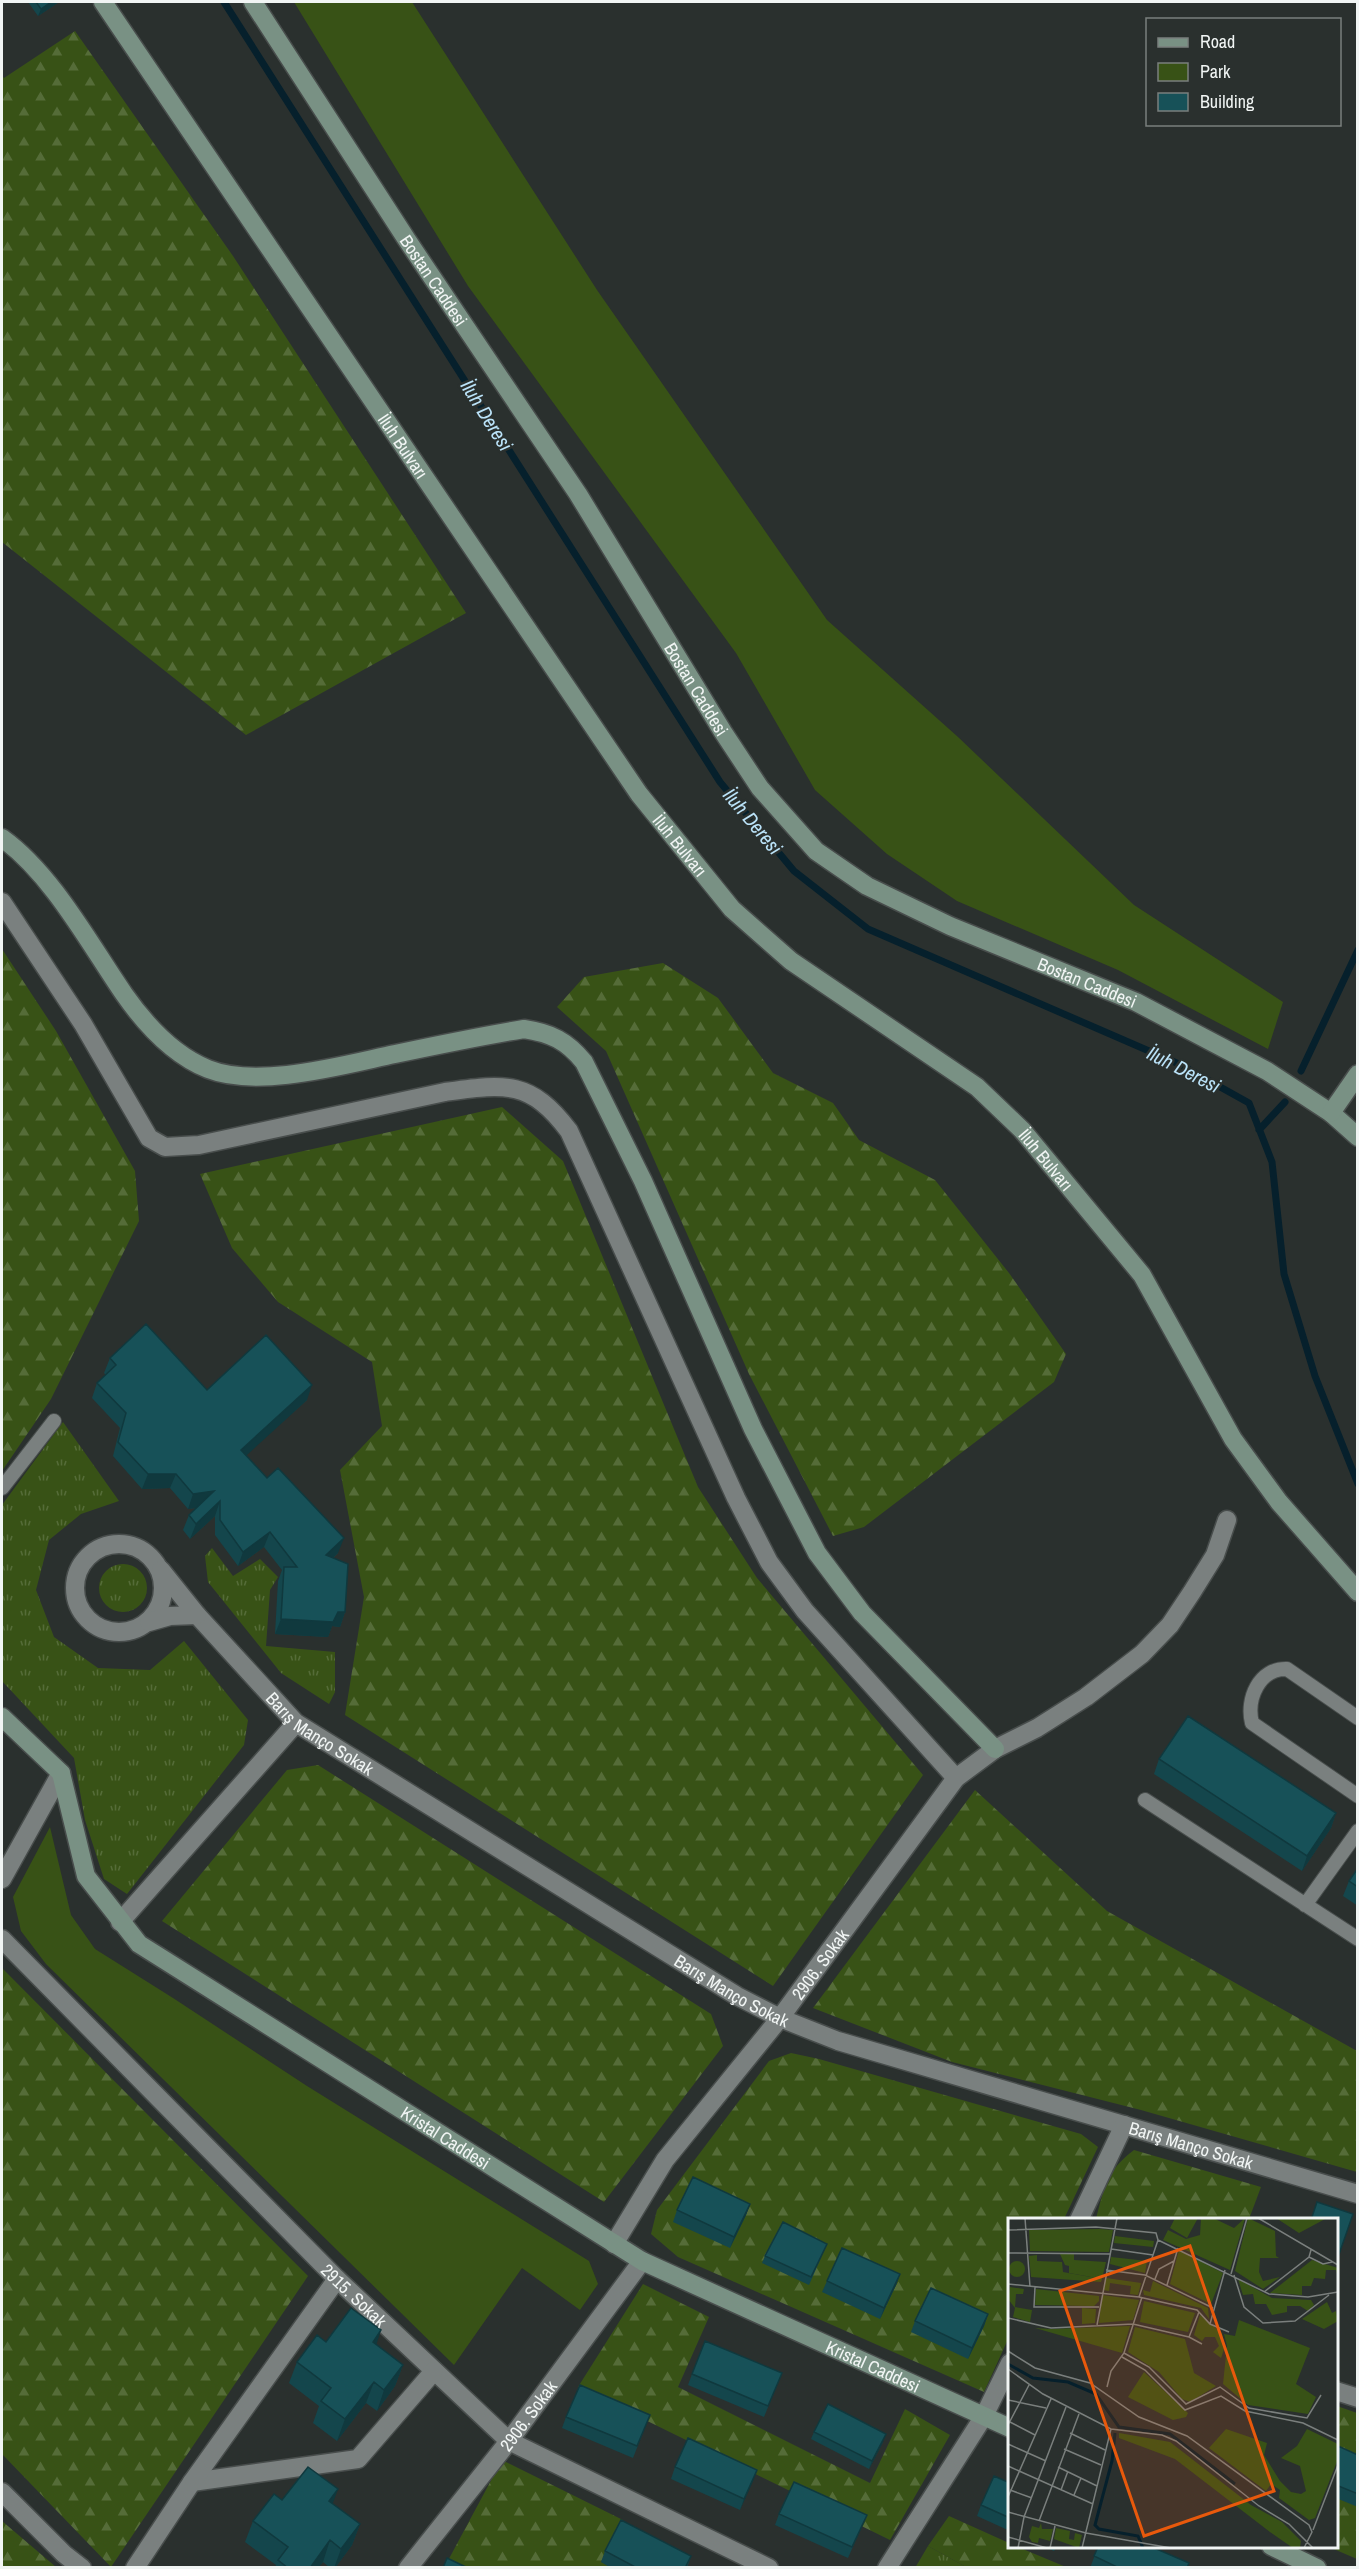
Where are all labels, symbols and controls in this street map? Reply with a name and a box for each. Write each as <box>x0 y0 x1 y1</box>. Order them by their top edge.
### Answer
legend <box>1146 18 1341 126</box>
text: Road <box>1200 29 1235 54</box>
text: Park <box>1200 59 1231 84</box>
text: Building <box>1200 89 1255 114</box>
street label: Bostan Caddesi <box>394 230 474 331</box>
water label: İluh Deresi <box>455 374 520 456</box>
street label: İluh Bulvarı <box>372 408 434 484</box>
street label: Bostan Caddesi <box>659 638 735 741</box>
water label: İluh Deresi <box>717 782 789 860</box>
street label: İluh Bulvarı <box>647 808 713 882</box>
street label: Bostan Caddesi <box>1034 951 1141 1014</box>
water label: İluh Deresi <box>1143 1039 1226 1099</box>
street label: İluh Bulvarı <box>1013 1123 1080 1196</box>
street label: Barış Manço Sokak <box>261 1686 379 1781</box>
street label: 2906. Sokak <box>785 1923 854 2004</box>
street label: Barış Manço Sokak <box>670 1948 793 2033</box>
street label: Kristal Caddesi <box>396 2100 495 2175</box>
street label: Barış Manço Sokak <box>1126 2115 1257 2175</box>
inset map <box>1008 2218 1338 2548</box>
street label: 2915. Sokak <box>316 2258 393 2333</box>
street label: Kristal Caddesi <box>822 2334 924 2398</box>
street label: 2906. Sokak <box>493 2375 563 2456</box>

